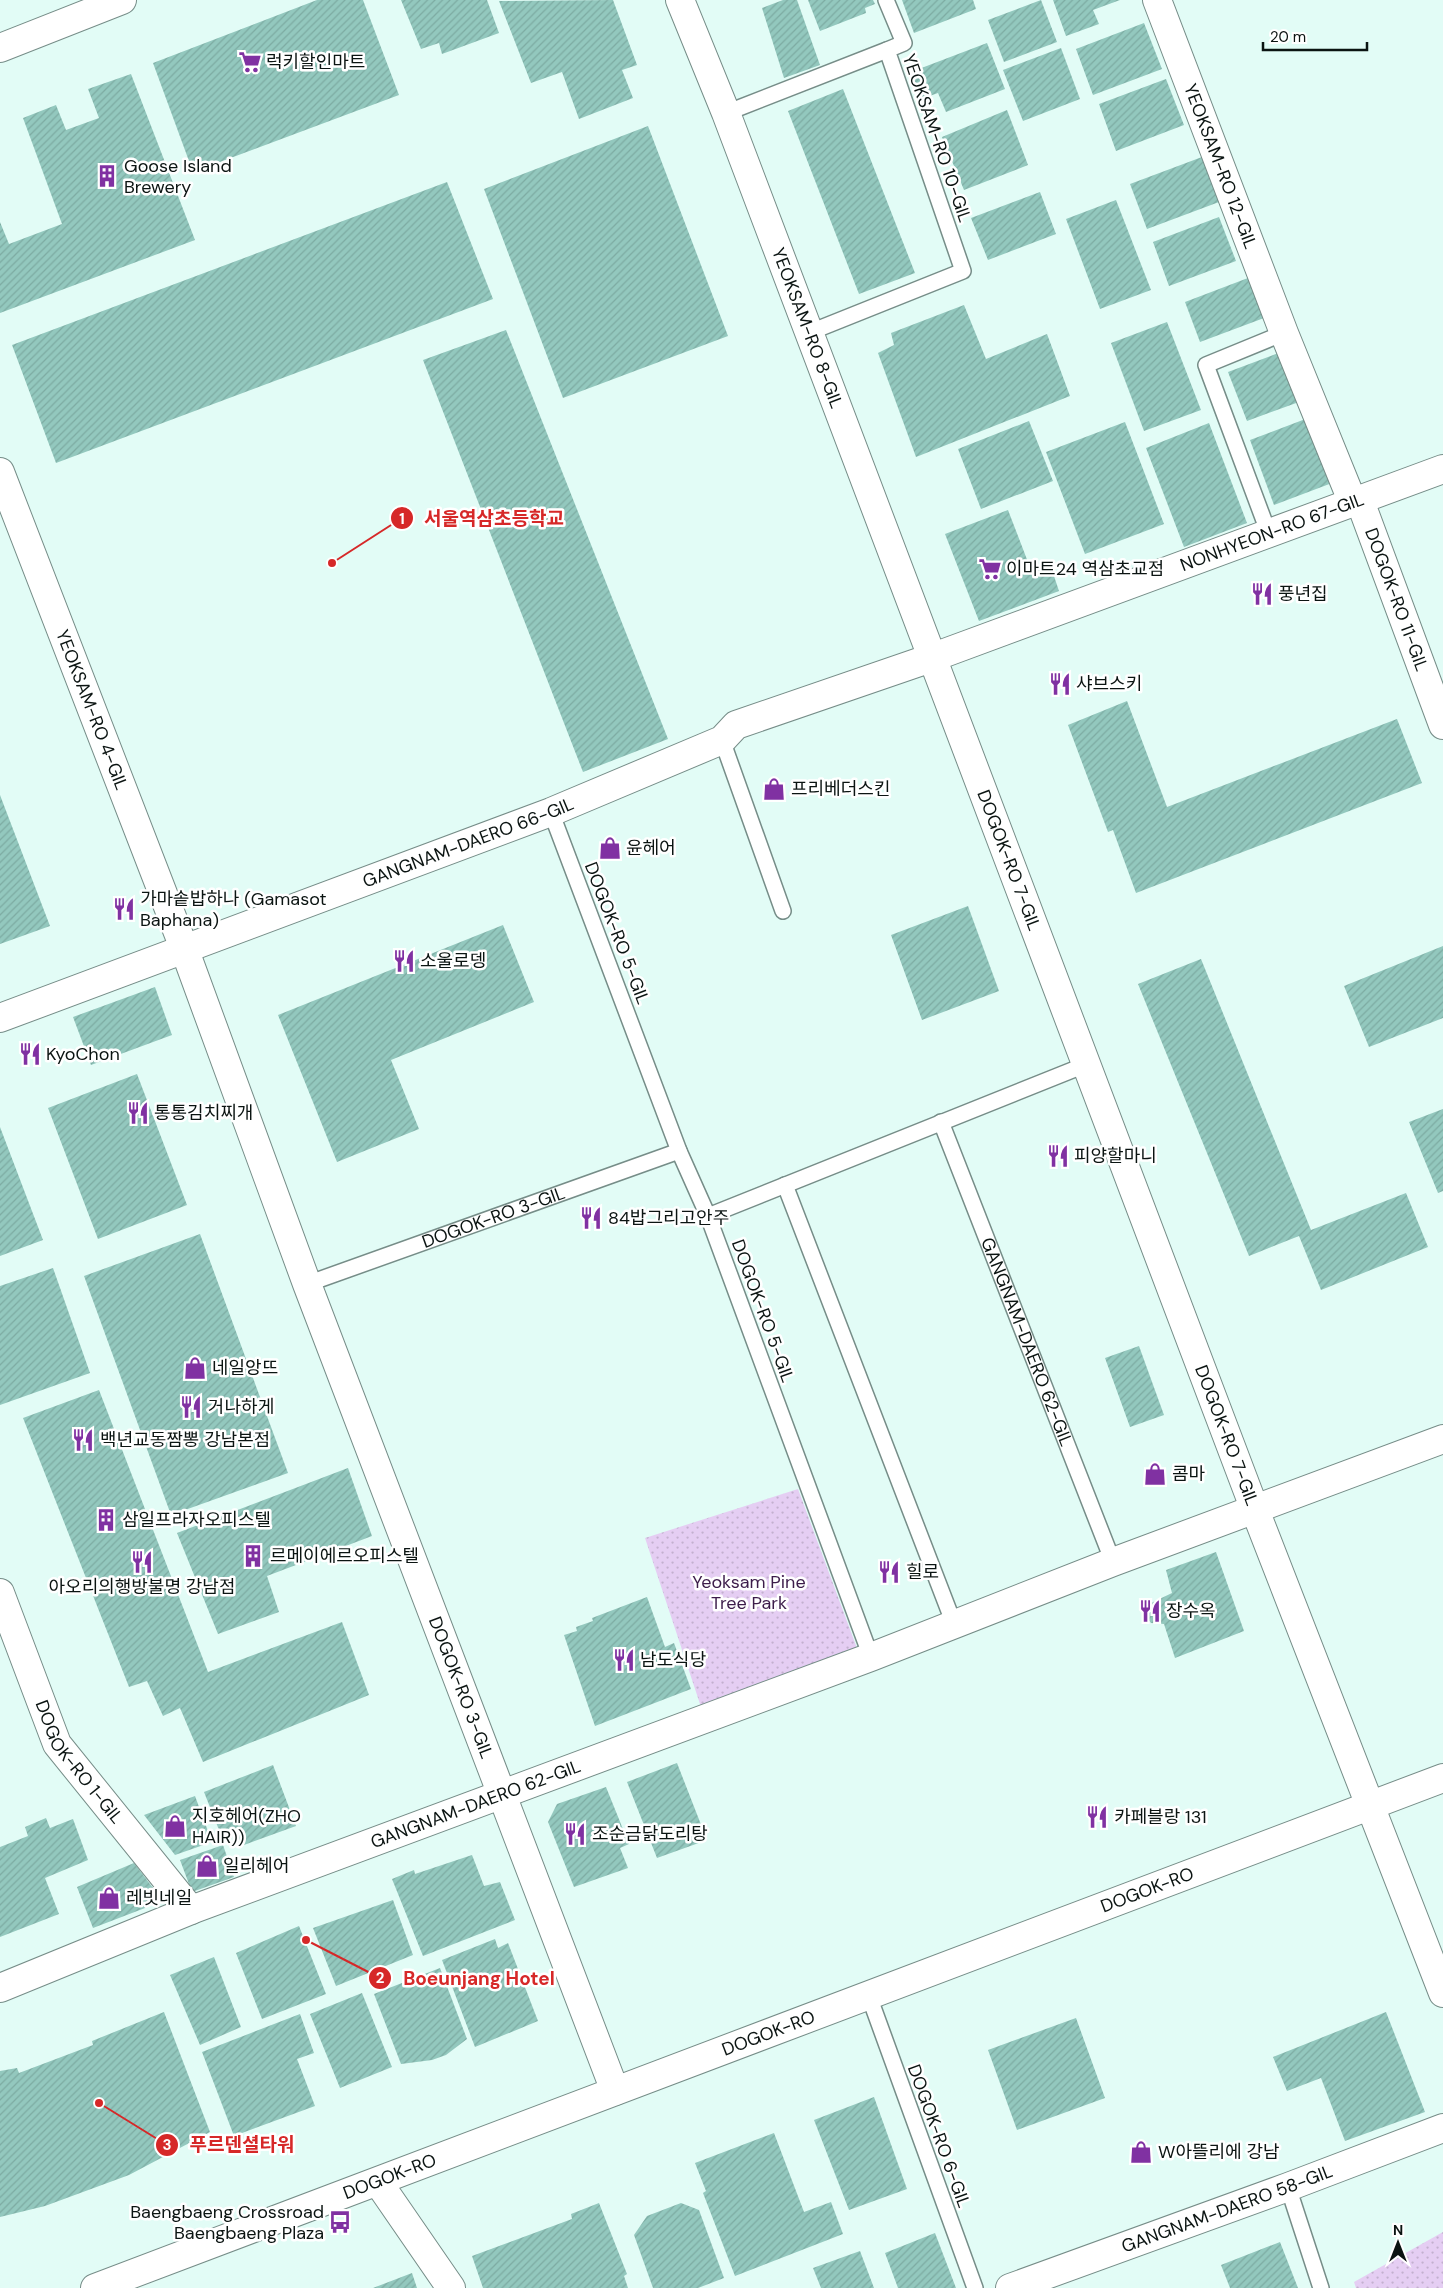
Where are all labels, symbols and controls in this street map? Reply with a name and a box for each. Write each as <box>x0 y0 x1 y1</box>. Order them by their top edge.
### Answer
scale bar <box>1263 20 1367 52</box>
text: 20 m <box>1270 27 1306 47</box>
supermarket icon: 럭키할인마트 <box>237 49 263 75</box>
place label: 럭키할인마트 <box>266 50 365 74</box>
street label: YEOKSAM-RO 10-GIL <box>897 51 977 225</box>
street label: YEOKSAM-RO 12-GIL <box>1178 80 1263 252</box>
place label: Goose Island Brewery <box>124 154 232 199</box>
building icon: Goose Island Brewery <box>94 163 120 189</box>
street label: YEOKSAM-RO 8-GIL <box>766 244 849 412</box>
street label: NONHYEON-RO 67-GIL <box>1177 487 1367 577</box>
callout: 서울역삼초등학교 <box>389 501 574 535</box>
text: 서울역삼초등학교 <box>424 506 564 531</box>
text: 1 <box>399 509 405 529</box>
street label: DOGOK-RO 11-GIL <box>1359 525 1434 674</box>
supermarket icon: 이마트24 역삼초교점 <box>977 556 1003 582</box>
place label: 이마트24 역삼초교점 <box>1006 557 1164 581</box>
restaurant icon: 풍년집 <box>1249 581 1275 607</box>
place label: 풍년집 <box>1278 582 1328 606</box>
street label: YEOKSAM-RO 4-GIL <box>50 626 134 793</box>
restaurant icon: 샤브스키 <box>1047 671 1073 697</box>
place label: 샤브스키 <box>1076 672 1142 696</box>
shop icon: 프리베더스킨 <box>761 776 787 802</box>
place label: 프리베더스킨 <box>791 777 890 801</box>
street label: DOGOK-RO 7-GIL <box>971 786 1046 934</box>
street label: GANGNAM-DAERO 66-GIL <box>359 792 577 893</box>
shop icon: 윤헤어 <box>597 835 623 861</box>
place label: 윤헤어 <box>626 836 676 860</box>
street label: DOGOK-RO 5-GIL <box>579 858 655 1008</box>
place label: 가마솥밥하나 (Gamasot Baphana) <box>140 887 327 932</box>
restaurant icon: 가마솥밥하나 (Gamasot Baphana) <box>111 896 137 922</box>
restaurant icon: 소울로뎅 <box>391 948 417 974</box>
place label: 소울로뎅 <box>420 949 486 973</box>
restaurant icon: KyoChon <box>17 1041 43 1067</box>
place label: KyoChon <box>46 1042 120 1066</box>
restaurant icon: 통통김치찌개 <box>125 1100 151 1126</box>
place label: 통통김치찌개 <box>154 1101 253 1125</box>
restaurant icon: 피양할마니 <box>1045 1143 1071 1169</box>
place label: 피양할마니 <box>1074 1144 1157 1168</box>
street label: DOGOK-RO 3-GIL <box>419 1181 568 1254</box>
restaurant icon: 84밥그리고안주 <box>578 1205 604 1231</box>
place label: 84밥그리고안주 <box>608 1206 729 1230</box>
street label: GANGNAM-DAERO 62-GIL <box>975 1234 1079 1450</box>
street label: DOGOK-RO 5-GIL <box>726 1236 800 1386</box>
shop icon: 네일앙뜨 <box>182 1355 208 1381</box>
place label: 네일앙뜨 <box>212 1356 278 1380</box>
street label: DOGOK-RO 7-GIL <box>1189 1362 1264 1509</box>
restaurant icon: 거나하게 <box>178 1394 204 1420</box>
place label: 거나하게 <box>208 1395 274 1419</box>
restaurant icon: 백년교동짬뽕 강남본점 <box>70 1427 96 1453</box>
place label: 백년교동짬뽕 강남본점 <box>100 1428 270 1452</box>
shop icon: 콤마 <box>1142 1461 1168 1487</box>
place label: 콤마 <box>1172 1462 1206 1486</box>
building icon: 삼일프라자오피스텔 <box>93 1507 119 1533</box>
place label: 삼일프라자오피스텔 <box>122 1508 271 1532</box>
building icon: 르메이에르오피스텔 <box>240 1543 266 1569</box>
place label: 르메이에르오피스텔 <box>270 1544 419 1568</box>
restaurant icon: 아오리의행방불명 강남점 <box>129 1549 155 1575</box>
restaurant icon: 힐로 <box>876 1559 902 1585</box>
place label: 힐로 <box>906 1560 939 1584</box>
park label: Yeoksam Pine Tree Park <box>692 1570 806 1615</box>
place label: 아오리의행방불명 강남점 <box>49 1575 235 1599</box>
restaurant icon: 장수옥 <box>1137 1598 1163 1624</box>
place label: 장수옥 <box>1166 1599 1216 1623</box>
street label: DOGOK-RO 3-GIL <box>423 1613 499 1762</box>
restaurant icon: 남도식당 <box>611 1647 637 1673</box>
place label: 남도식당 <box>640 1648 706 1672</box>
street label: DOGOK-RO 1-GIL <box>30 1697 129 1829</box>
street label: GANGNAM-DAERO 62-GIL <box>367 1754 584 1854</box>
place label: 지호헤어(ZHO HAIR)) <box>192 1804 301 1849</box>
restaurant icon: 카페블랑 131 <box>1084 1804 1110 1830</box>
place label: 카페블랑 131 <box>1114 1805 1207 1829</box>
shop icon: 지호헤어(ZHO HAIR)) <box>162 1813 188 1839</box>
restaurant icon: 조순금닭도리탕 <box>562 1821 588 1847</box>
place label: 조순금닭도리탕 <box>592 1822 708 1846</box>
shop icon: 일리헤어 <box>194 1853 220 1879</box>
place label: 일리헤어 <box>223 1854 289 1878</box>
street label: DOGOK-RO <box>1097 1861 1197 1918</box>
shop icon: 레빗네일 <box>96 1885 122 1911</box>
place label: 레빗네일 <box>126 1886 192 1910</box>
callout: Boeunjang Hotel <box>368 1961 565 1995</box>
text: Boeunjang Hotel <box>403 1966 555 1991</box>
text: 2 <box>376 1968 385 1988</box>
street label: DOGOK-RO <box>718 2005 818 2062</box>
street label: DOGOK-RO 6-GIL <box>902 2061 976 2211</box>
callout: 푸르덴셜타워 <box>154 2128 304 2162</box>
text: 푸르덴셜타워 <box>190 2132 294 2157</box>
text: 3 <box>162 2135 172 2155</box>
shop icon: W아뜰리에 강남 <box>1128 2139 1154 2165</box>
place label: W아뜰리에 강남 <box>1158 2140 1280 2164</box>
street label: DOGOK-RO <box>340 2148 440 2205</box>
street label: GANGNAM-DAERO 58-GIL <box>1118 2159 1336 2258</box>
place label: Baengbaeng Crossroad Baengbaeng Plaza <box>130 2200 324 2245</box>
bus stop icon: Baengbaeng Crossroad Baengbaeng Plaza <box>327 2209 353 2235</box>
north arrow <box>1373 2218 1423 2268</box>
text: N <box>1393 2221 1403 2239</box>

